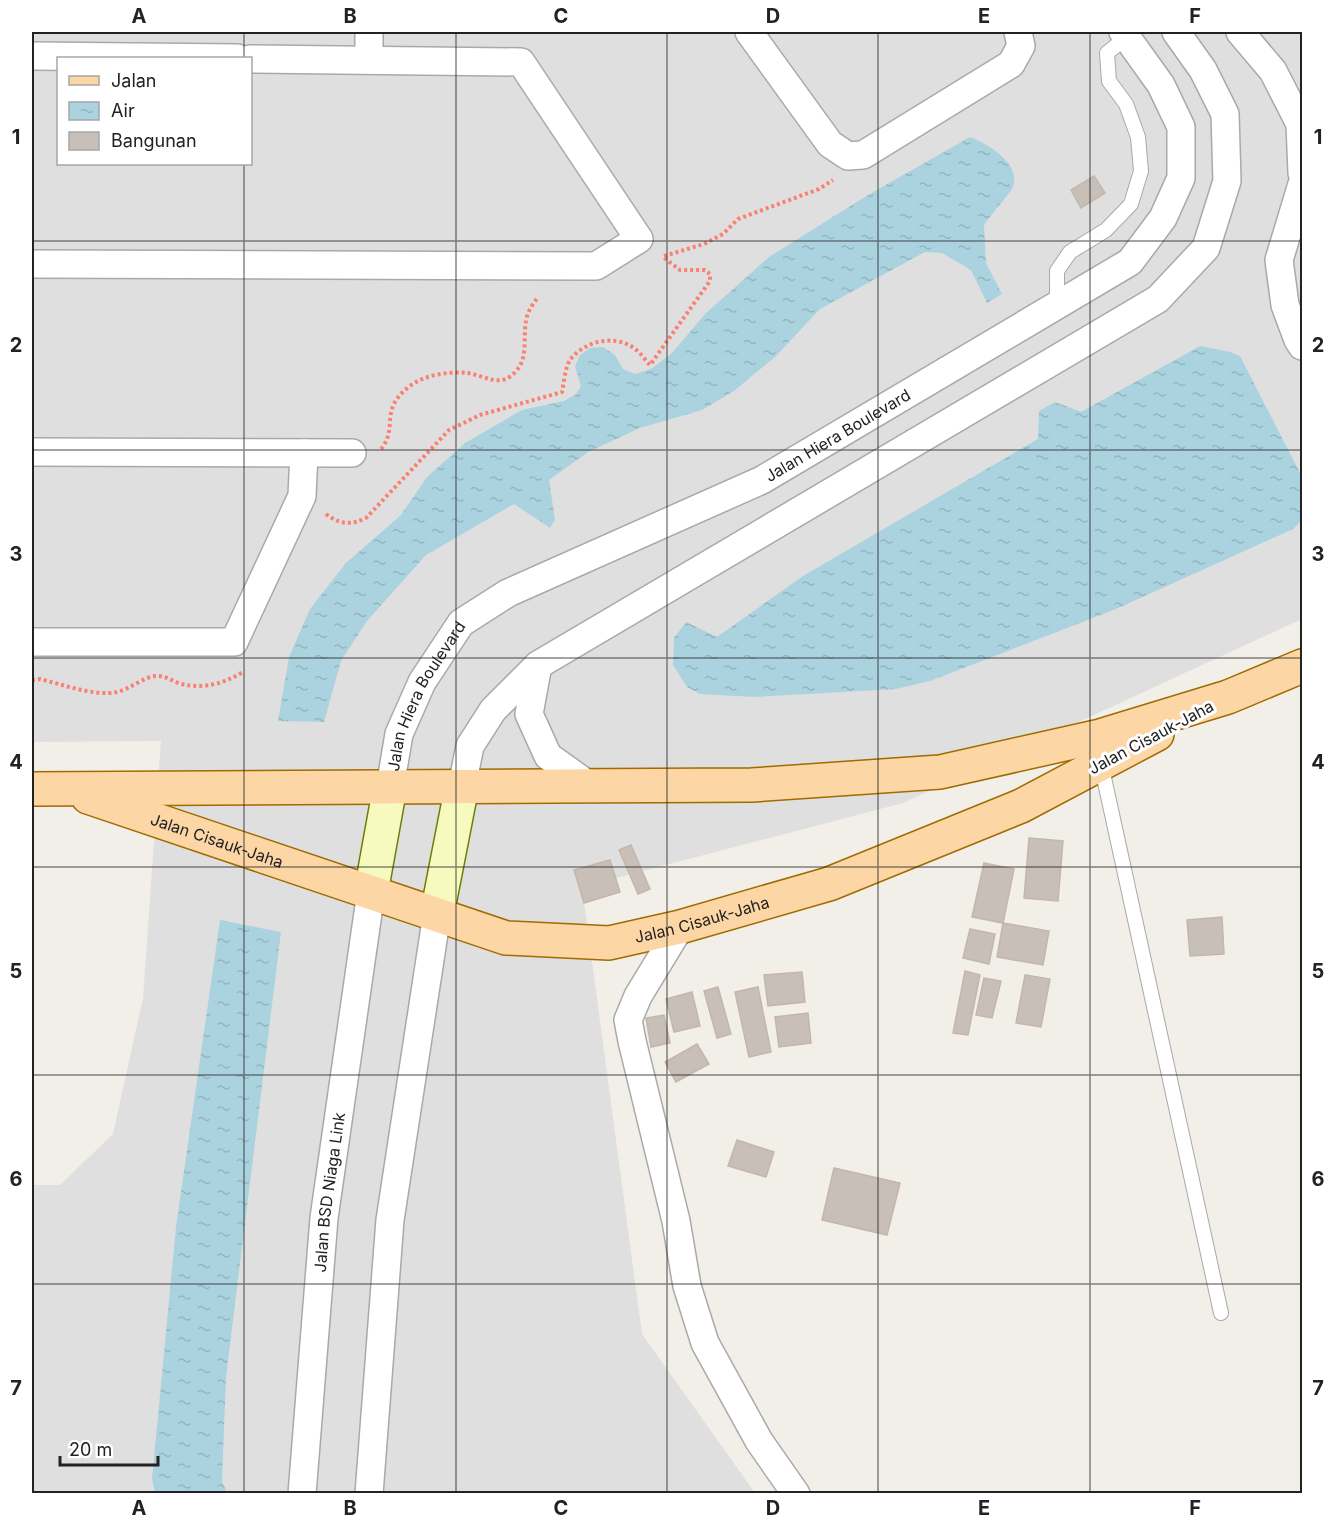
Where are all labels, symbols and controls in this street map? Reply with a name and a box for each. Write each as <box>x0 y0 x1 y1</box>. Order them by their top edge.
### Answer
text: A <box>132 4 147 28</box>
text: B <box>343 4 357 28</box>
text: C <box>554 4 568 28</box>
text: D <box>766 4 780 28</box>
text: E <box>978 4 990 28</box>
text: F <box>1189 4 1201 28</box>
legend <box>57 57 252 165</box>
text: Jalan <box>111 70 156 91</box>
text: Air <box>111 100 135 121</box>
text: 1 <box>12 125 20 149</box>
text: 1 <box>1314 125 1322 149</box>
text: Bangunan <box>111 130 197 151</box>
text: 2 <box>10 333 22 357</box>
text: 2 <box>1312 333 1324 357</box>
street label: Jalan Hiera Boulevard <box>761 384 914 486</box>
text: 3 <box>10 542 22 566</box>
text: 3 <box>1312 542 1324 566</box>
street label: Jalan Hiera Boulevard <box>383 617 470 773</box>
street label: Jalan Cisauk-Jaha <box>1085 696 1217 778</box>
text: 4 <box>9 750 23 774</box>
text: 4 <box>1311 750 1325 774</box>
street label: Jalan Cisauk-Jaha <box>148 809 286 872</box>
street label: Jalan Cisauk-Jaha <box>633 892 771 947</box>
text: 5 <box>10 959 22 983</box>
text: 5 <box>1312 959 1324 983</box>
street label: Jalan BSD Niaga Link <box>310 1111 349 1273</box>
text: 6 <box>10 1167 23 1191</box>
text: 6 <box>1312 1167 1325 1191</box>
text: 7 <box>10 1376 22 1400</box>
text: 7 <box>1312 1376 1324 1400</box>
scale bar <box>60 1429 158 1467</box>
text: 20 m <box>69 1439 112 1460</box>
text: A <box>132 1496 147 1520</box>
text: B <box>343 1496 357 1520</box>
text: C <box>554 1496 568 1520</box>
text: D <box>766 1496 780 1520</box>
text: E <box>978 1496 990 1520</box>
text: F <box>1189 1496 1201 1520</box>

